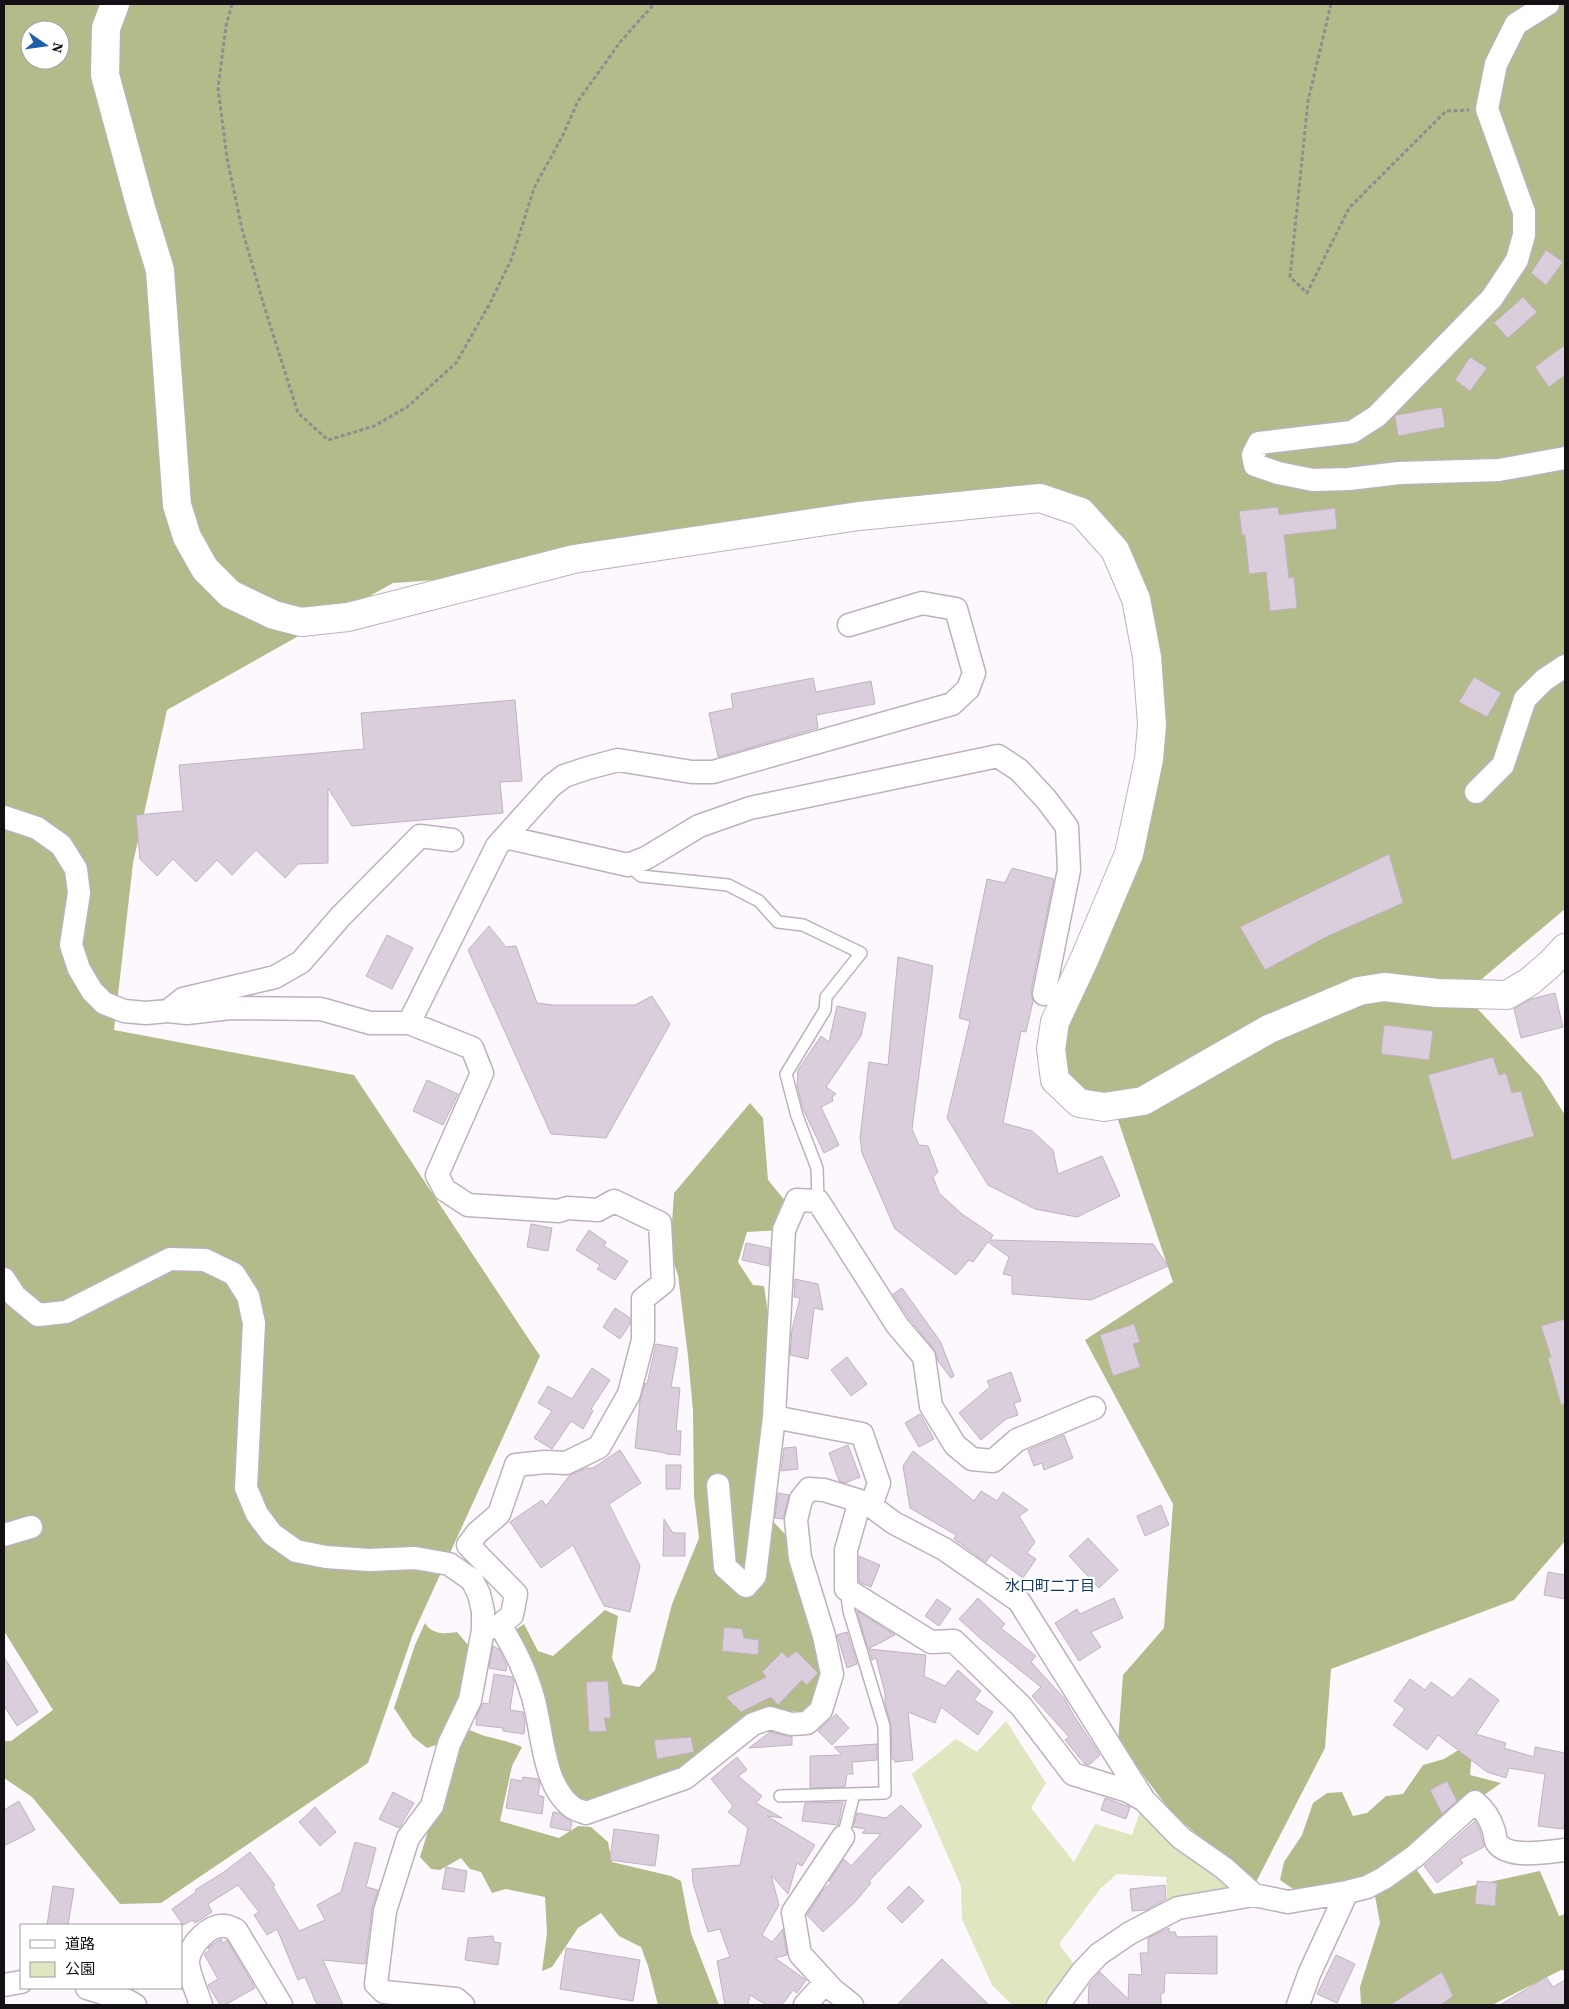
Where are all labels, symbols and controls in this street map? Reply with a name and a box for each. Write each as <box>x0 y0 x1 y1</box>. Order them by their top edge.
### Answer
north arrow <box>20 20 70 70</box>
text: N <box>47 41 69 55</box>
district label: 水口町二丁目 <box>1005 1575 1095 1596</box>
legend <box>20 1924 182 1989</box>
text: 道路 <box>65 1933 95 1954</box>
text: 公園 <box>65 1958 95 1979</box>

